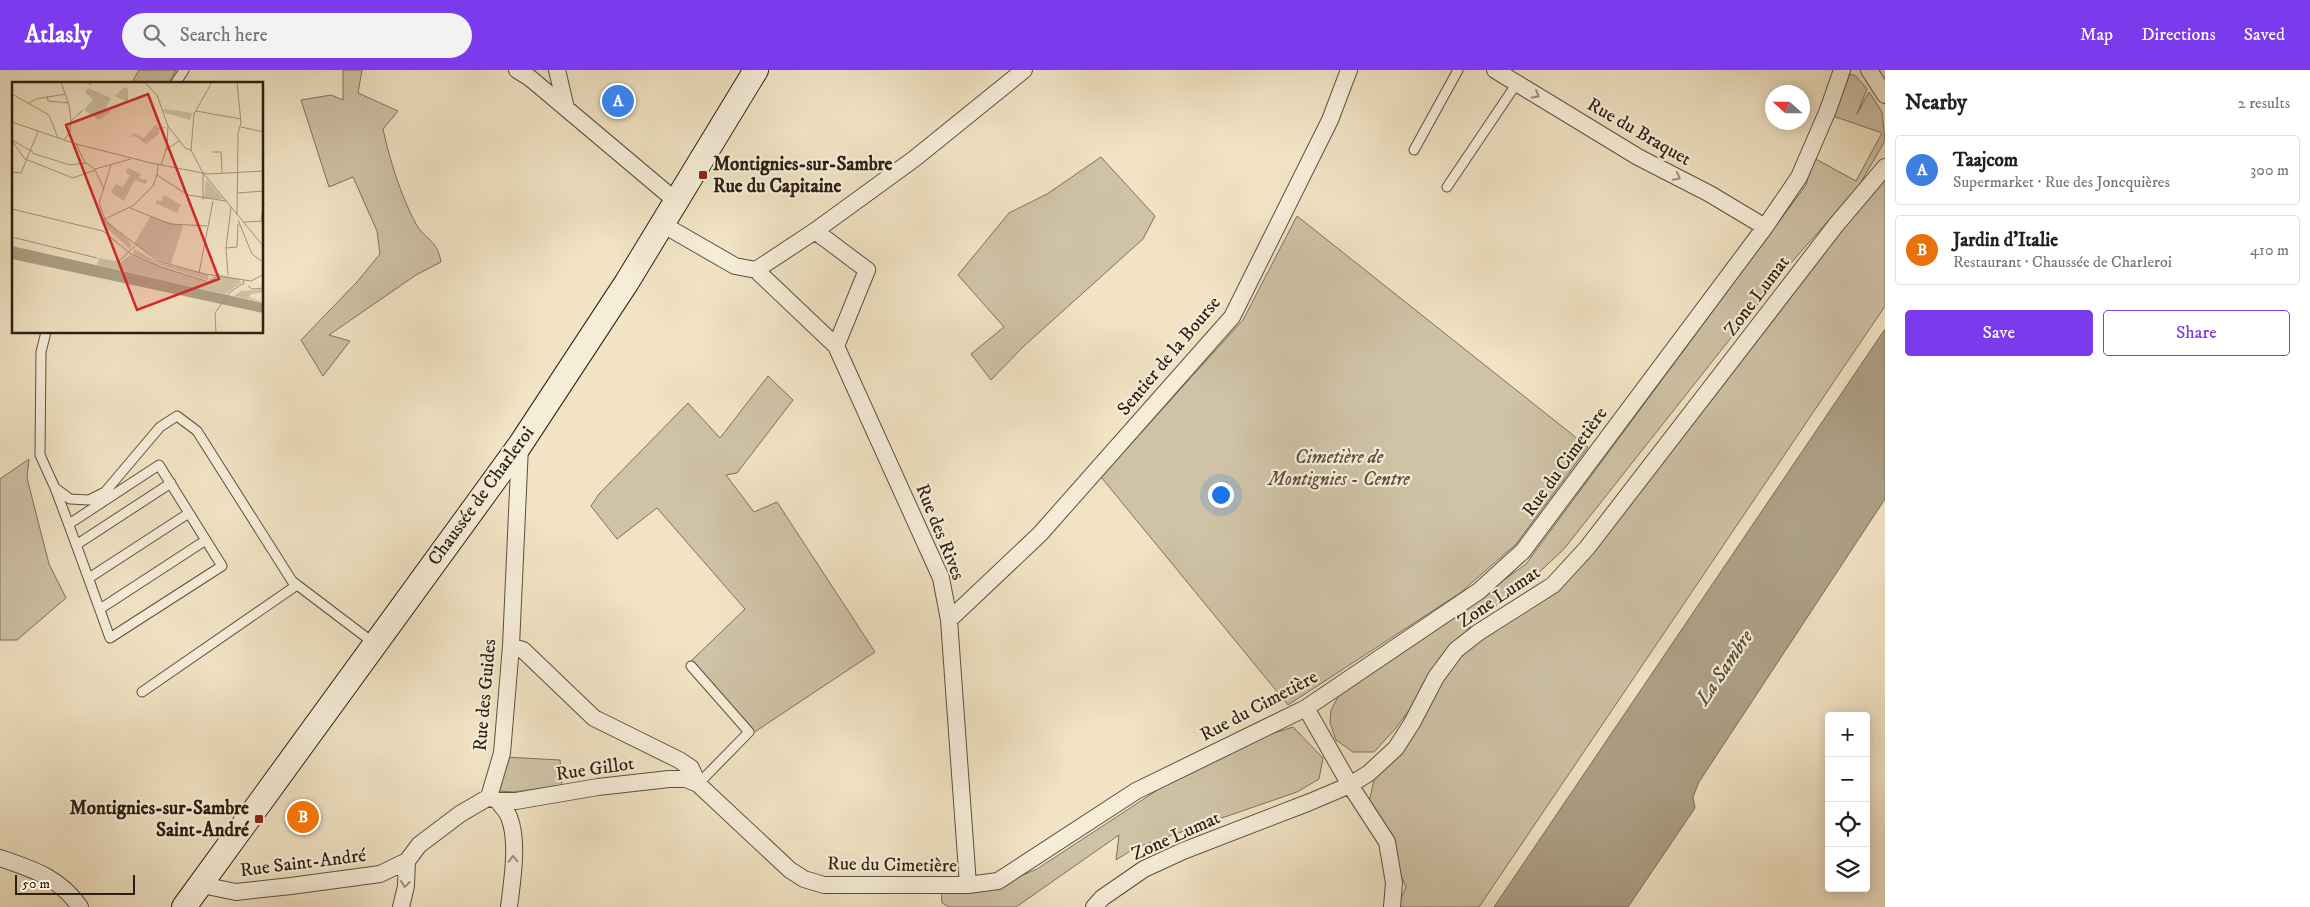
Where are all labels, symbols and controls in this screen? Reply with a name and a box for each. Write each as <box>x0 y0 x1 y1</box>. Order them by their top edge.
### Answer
search box <box>122 13 472 58</box>
text: Atlasly <box>25 20 92 50</box>
icon: search <box>140 21 168 49</box>
text: Search here <box>180 24 268 47</box>
text: Map <box>2080 24 2113 46</box>
text: Directions <box>2141 24 2216 46</box>
text: Saved <box>2244 24 2285 46</box>
inset map <box>12 82 264 334</box>
pin: A <box>602 82 634 120</box>
north arrow <box>1765 85 1810 130</box>
one-way arrow <box>1531 89 1540 98</box>
text: Nearby <box>1905 90 1967 116</box>
street label: Rue du Braquet <box>1582 93 1695 172</box>
text: 2 results <box>2238 93 2290 113</box>
text: Taajcom <box>1953 149 2018 172</box>
place label: Montignies-sur-Sambre Rue du Capitaine <box>713 153 893 198</box>
text: A <box>1917 160 1927 180</box>
text: 300 m <box>2250 160 2289 180</box>
marker: Montignies-sur-Sambre Rue du Capitaine <box>697 169 709 181</box>
one-way arrow <box>1671 171 1680 181</box>
text: Supermarket · Rue des Joncquières <box>1953 172 2170 192</box>
text: Jardin d'Italie <box>1953 229 2058 252</box>
text: B <box>1917 240 1927 260</box>
text: 410 m <box>2250 240 2289 260</box>
street label: Zone Lumat <box>1719 251 1795 341</box>
text: Restaurant · Chaussée de Charleroi <box>1953 252 2172 272</box>
street label: Sentier de la Bourse <box>1112 292 1226 420</box>
button: Save <box>1905 310 2093 356</box>
button: Share <box>2103 310 2290 356</box>
street label: Rue du Cimetière <box>1518 403 1613 521</box>
street label: Chaussée de Charleroi <box>423 422 539 570</box>
park label: Cimetière de Montignies - Centre <box>1266 446 1410 491</box>
street label: Rue des Rives <box>910 481 970 583</box>
your location <box>1208 482 1234 508</box>
street label: Zone Lumat <box>1453 561 1545 633</box>
water label: La Sambre <box>1690 625 1760 711</box>
street label: Rue des Guides <box>469 638 501 752</box>
street label: Rue du Cimetière <box>1196 665 1322 747</box>
map controls <box>1825 712 1870 892</box>
button: + <box>1825 712 1870 757</box>
street label: Rue Gillot <box>554 752 636 786</box>
button: − <box>1825 757 1870 802</box>
place label: Montignies-sur-Sambre Saint-André <box>70 797 250 842</box>
pin: B <box>287 798 319 836</box>
button: locate <box>1825 802 1870 847</box>
street label: Zone Lumat <box>1128 806 1224 866</box>
marker: Montignies-sur-Sambre Saint-André <box>253 813 265 825</box>
street label: Rue Saint-André <box>239 844 367 882</box>
button: layers <box>1825 847 1870 892</box>
street label: Rue du Cimetière <box>827 852 957 878</box>
one-way arrow <box>508 854 518 862</box>
scale bar <box>15 872 135 895</box>
text: 50 m <box>22 875 50 893</box>
one-way arrow <box>400 880 411 888</box>

